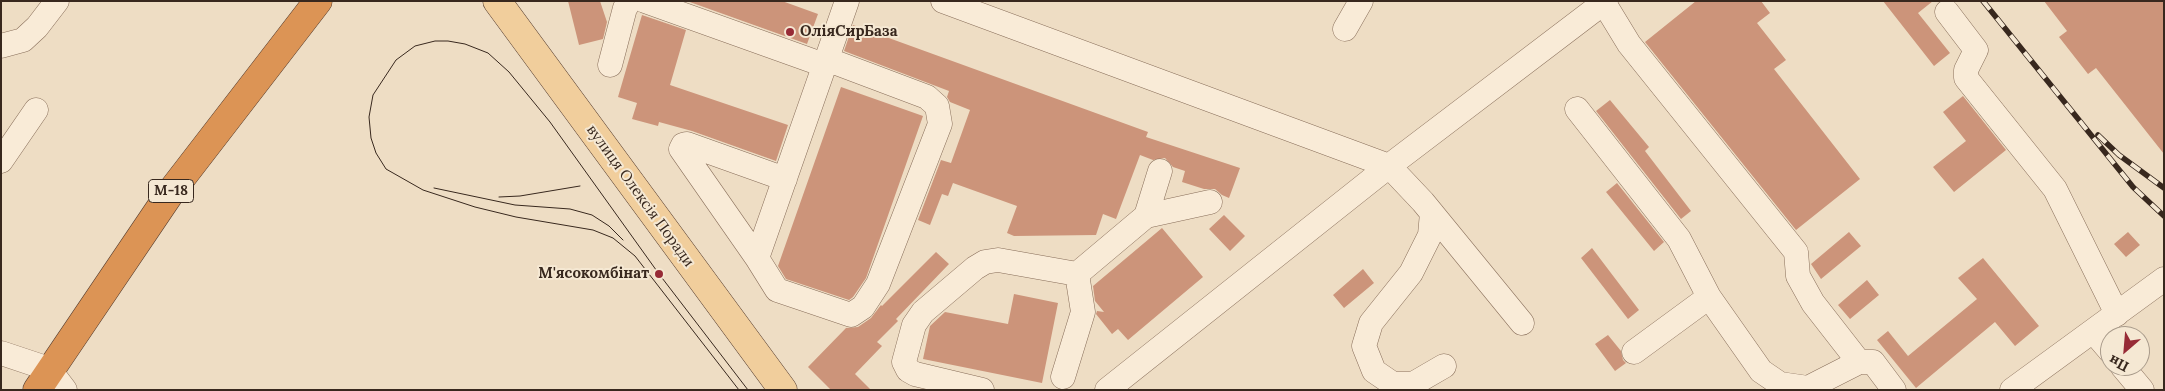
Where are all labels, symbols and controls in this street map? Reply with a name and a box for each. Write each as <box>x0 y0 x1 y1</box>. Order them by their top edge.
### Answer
place label: ОліяСирБаза <box>800 23 898 41</box>
marker: ОліяСирБаза <box>784 26 796 38</box>
street label: вулиця Олексія Поради <box>582 121 698 271</box>
road number: М-18 <box>148 180 194 202</box>
place label: М'ясокомбінат <box>538 265 649 283</box>
marker: М'ясокомбінат <box>653 268 665 280</box>
north arrow <box>2100 326 2150 376</box>
text: Пн <box>2106 351 2132 376</box>

